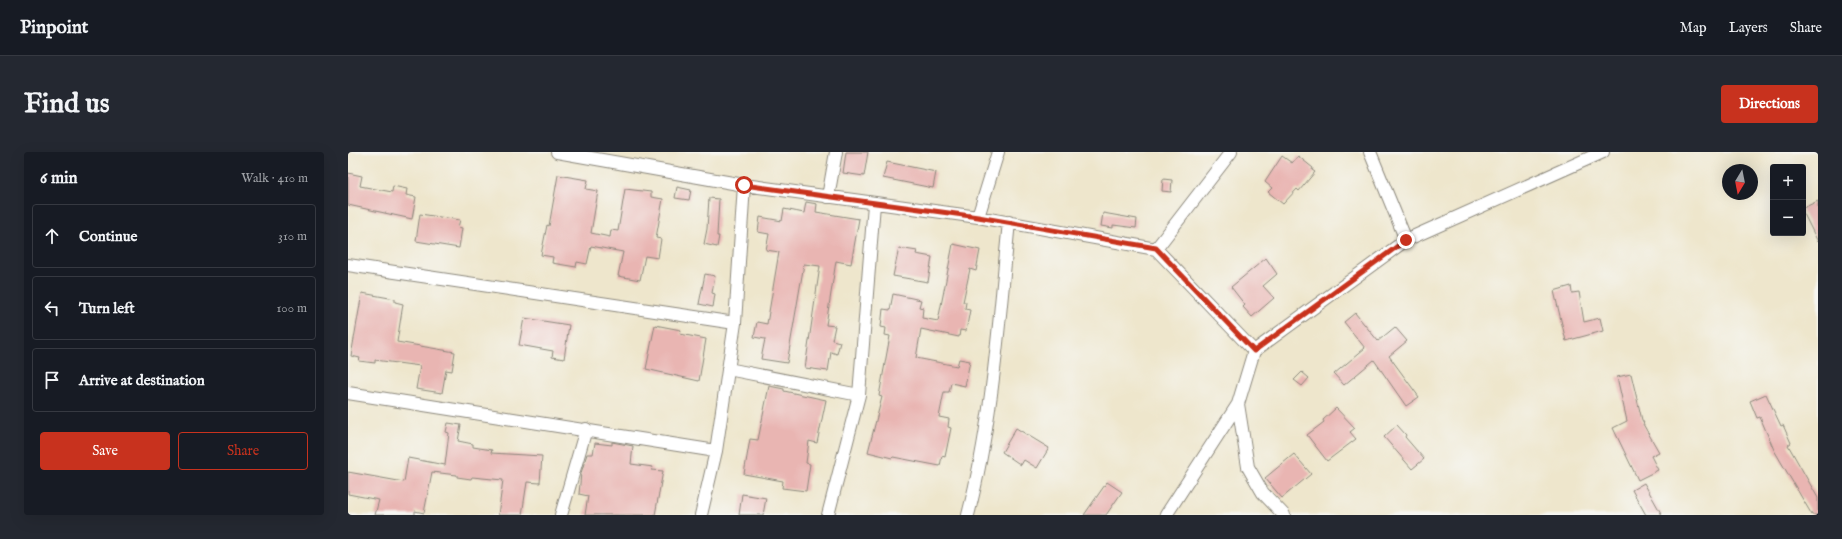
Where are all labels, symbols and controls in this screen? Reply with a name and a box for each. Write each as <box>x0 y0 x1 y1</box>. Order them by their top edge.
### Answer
text: Pinpoint <box>20 16 88 40</box>
text: Map <box>1680 19 1707 37</box>
text: Layers <box>1729 19 1768 37</box>
text: Share <box>1790 19 1822 37</box>
button: Directions <box>1721 85 1818 123</box>
text: Find us <box>24 87 110 122</box>
north arrow <box>1722 164 1758 200</box>
map controls <box>1770 164 1806 236</box>
button: + <box>1770 164 1806 200</box>
text: 6 min <box>40 168 78 189</box>
text: Walk · 410 m <box>241 170 308 187</box>
route start <box>735 176 753 194</box>
button: − <box>1770 200 1806 236</box>
icon: ahead <box>41 225 63 247</box>
text: Continue <box>79 227 137 246</box>
text: 310 m <box>278 228 307 245</box>
route end <box>1397 231 1415 249</box>
icon: left <box>41 297 63 319</box>
text: Turn left <box>79 299 135 318</box>
text: 100 m <box>277 300 307 317</box>
icon: arrive <box>41 369 63 391</box>
text: Arrive at destination <box>79 371 205 390</box>
button: Save <box>40 432 170 470</box>
button: Share <box>178 432 308 470</box>

